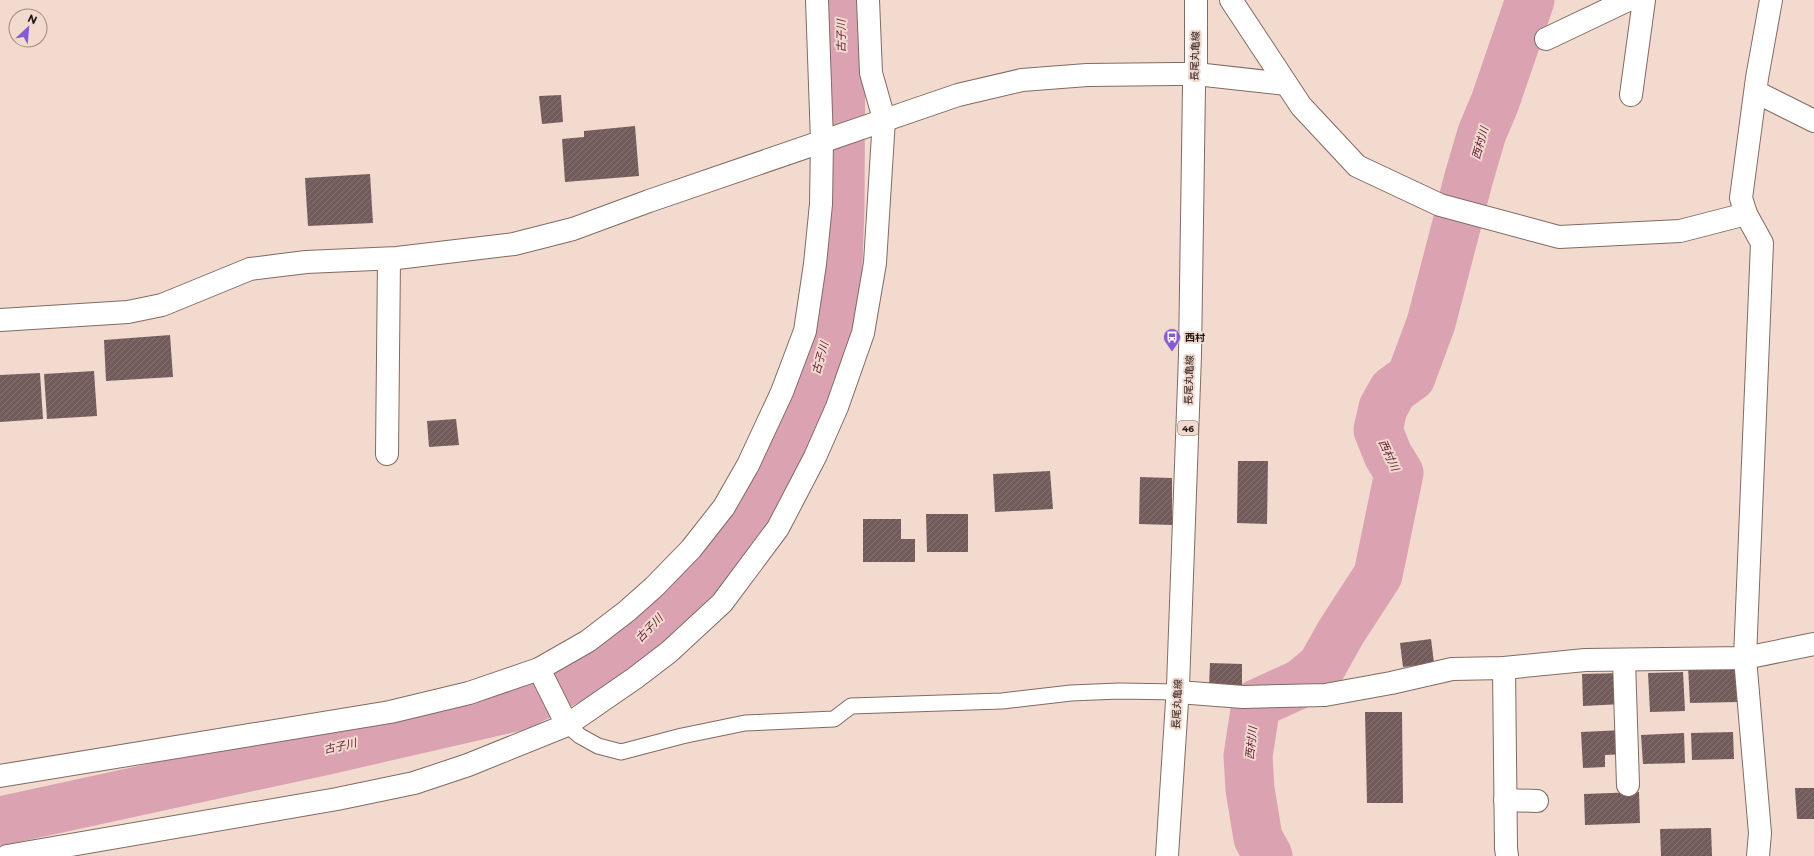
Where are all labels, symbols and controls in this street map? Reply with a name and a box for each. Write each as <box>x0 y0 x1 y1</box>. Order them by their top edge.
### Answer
north arrow <box>8 8 48 48</box>
text: N <box>25 11 39 27</box>
water label: 古子川 <box>834 19 848 53</box>
street label: 長尾丸亀線 <box>1188 31 1202 81</box>
water label: 西村川 <box>1469 124 1492 161</box>
bus stop icon: 西村 <box>1162 327 1182 352</box>
place label: 西村 <box>1185 331 1205 344</box>
water label: 古子川 <box>809 339 832 376</box>
street label: 長尾丸亀線 <box>1182 355 1196 405</box>
road number: 46 <box>1178 421 1198 435</box>
water label: 西村川 <box>1376 437 1403 474</box>
water label: 古子川 <box>633 611 666 645</box>
street label: 長尾丸亀線 <box>1169 679 1185 729</box>
water label: 西村川 <box>1242 725 1260 760</box>
water label: 古子川 <box>322 735 359 757</box>

